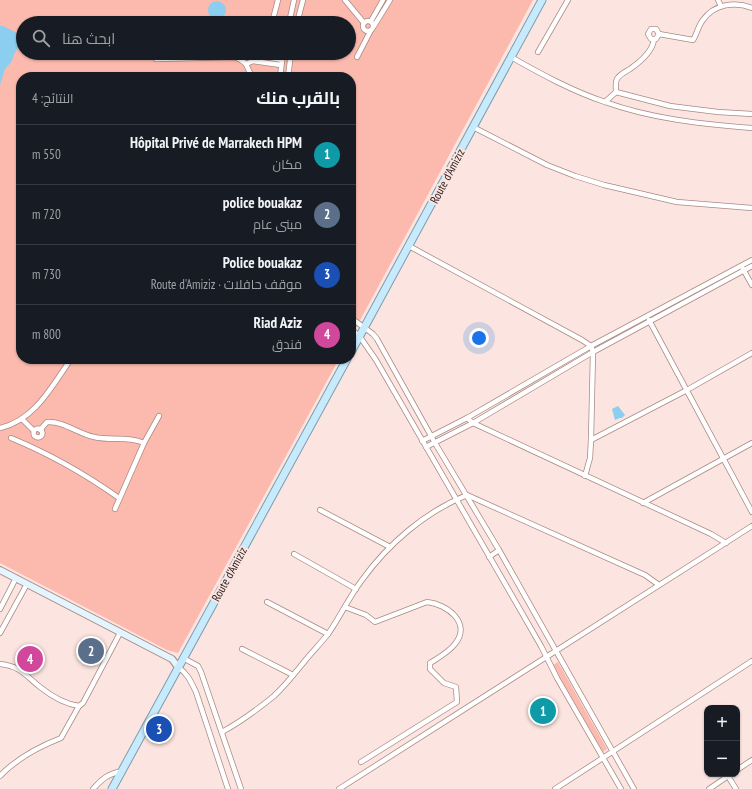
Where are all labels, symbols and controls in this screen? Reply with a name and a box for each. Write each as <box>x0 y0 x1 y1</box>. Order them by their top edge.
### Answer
search box <box>16 16 356 60</box>
icon: search <box>30 27 52 49</box>
text: ابحث هنا <box>62 29 115 48</box>
text: بالقرب منك <box>256 87 340 109</box>
text: النتائج: 4 <box>32 90 73 107</box>
text: Hôpital Privé de Marrakech HPM <box>130 133 302 152</box>
text: 550 m <box>32 146 61 163</box>
text: 1 <box>324 146 330 163</box>
street label: Route d'Amiziz <box>426 146 468 206</box>
text: مكان <box>273 156 302 173</box>
text: police bouakaz <box>223 193 302 212</box>
text: 720 m <box>32 206 61 223</box>
text: 2 <box>324 206 330 223</box>
text: مبنى عام <box>253 216 302 233</box>
text: Police bouakaz <box>223 253 302 272</box>
text: 730 m <box>32 266 61 283</box>
text: 3 <box>324 266 330 283</box>
text: موقف حافلات · Route d'Amiziz <box>151 276 302 293</box>
text: Riad Aziz <box>253 313 302 332</box>
text: 800 m <box>32 326 61 343</box>
text: 4 <box>324 326 330 343</box>
your location <box>469 328 489 348</box>
text: فندق <box>272 336 302 353</box>
street label: Route d'Amiziz <box>208 544 250 604</box>
pin: 2 <box>78 636 104 666</box>
pin: 4 <box>17 644 43 674</box>
pin: 1 <box>530 696 556 726</box>
map controls <box>704 705 740 777</box>
button: + <box>704 705 740 741</box>
pin: 3 <box>146 714 172 744</box>
button: − <box>704 741 740 777</box>

